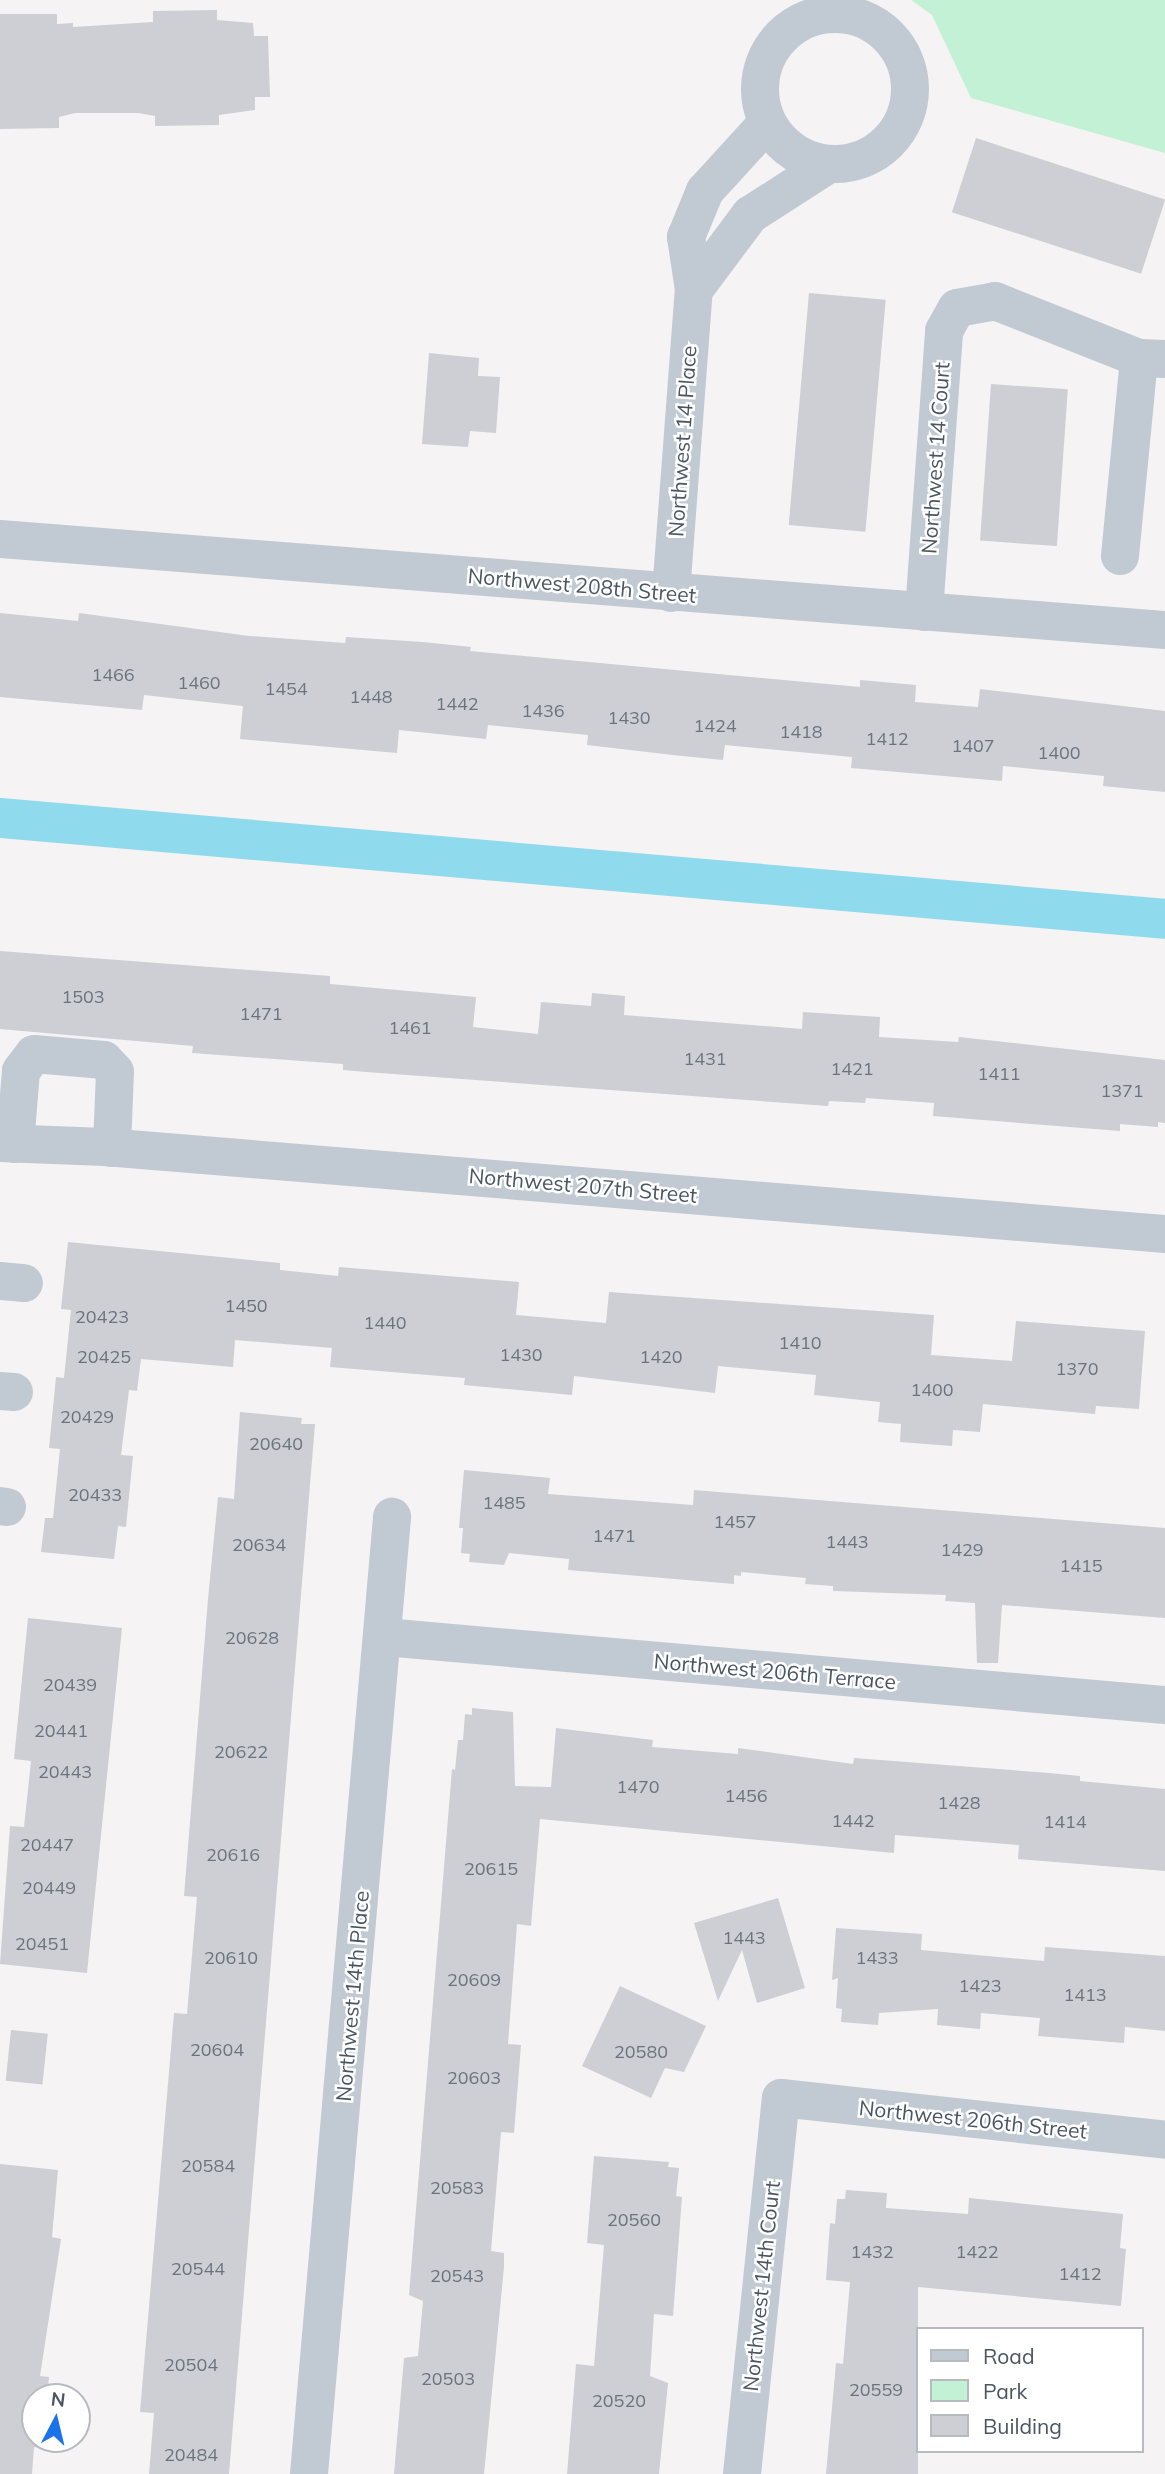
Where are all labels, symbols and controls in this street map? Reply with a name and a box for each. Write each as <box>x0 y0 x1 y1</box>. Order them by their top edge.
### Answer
street label: Northwest 14 Place <box>663 345 701 537</box>
street label: Northwest 14 Court <box>916 361 954 555</box>
street label: Northwest 208th Street <box>467 562 697 608</box>
house number: 1466 <box>91 664 135 686</box>
house number: 1460 <box>177 672 221 694</box>
house number: 1454 <box>264 678 308 700</box>
house number: 1448 <box>349 686 393 708</box>
house number: 1442 <box>435 693 479 715</box>
house number: 1436 <box>521 700 565 722</box>
house number: 1430 <box>607 707 651 729</box>
house number: 1424 <box>693 715 737 737</box>
house number: 1418 <box>779 721 823 743</box>
house number: 1412 <box>865 728 909 750</box>
house number: 1407 <box>951 735 995 757</box>
house number: 1400 <box>1037 742 1081 764</box>
house number: 1503 <box>61 986 105 1008</box>
house number: 1471 <box>239 1003 283 1025</box>
house number: 1461 <box>388 1017 432 1039</box>
house number: 1431 <box>683 1048 727 1070</box>
house number: 1421 <box>830 1058 874 1080</box>
house number: 1411 <box>977 1063 1021 1085</box>
house number: 1371 <box>1100 1080 1144 1102</box>
street label: Northwest 207th Street <box>468 1162 698 1208</box>
house number: 1450 <box>224 1295 268 1317</box>
house number: 20423 <box>75 1306 129 1328</box>
house number: 1440 <box>363 1312 407 1334</box>
house number: 1410 <box>778 1332 822 1354</box>
house number: 1430 <box>499 1344 543 1366</box>
house number: 20425 <box>77 1346 131 1368</box>
house number: 1420 <box>639 1346 683 1368</box>
house number: 1370 <box>1055 1358 1099 1380</box>
house number: 1400 <box>910 1379 954 1401</box>
house number: 20429 <box>60 1406 114 1428</box>
house number: 20640 <box>249 1433 303 1455</box>
house number: 20433 <box>68 1484 122 1506</box>
house number: 1485 <box>482 1492 526 1514</box>
house number: 1457 <box>713 1511 757 1533</box>
house number: 1471 <box>592 1525 636 1547</box>
house number: 1443 <box>825 1531 869 1553</box>
house number: 20634 <box>232 1534 286 1556</box>
house number: 1429 <box>940 1539 984 1561</box>
house number: 1415 <box>1059 1555 1103 1577</box>
house number: 20628 <box>225 1627 279 1649</box>
street label: Northwest 206th Terrace <box>653 1648 897 1694</box>
house number: 20439 <box>43 1674 97 1696</box>
house number: 20441 <box>34 1720 88 1742</box>
house number: 20622 <box>214 1741 268 1763</box>
house number: 20443 <box>38 1761 92 1783</box>
house number: 1470 <box>616 1776 660 1798</box>
house number: 1456 <box>724 1785 768 1807</box>
house number: 1428 <box>937 1792 981 1814</box>
house number: 1442 <box>831 1810 875 1832</box>
house number: 1414 <box>1043 1811 1087 1833</box>
house number: 20447 <box>20 1834 74 1856</box>
house number: 20616 <box>206 1844 260 1866</box>
house number: 20615 <box>464 1858 518 1880</box>
house number: 20449 <box>22 1877 76 1899</box>
street label: Northwest 14th Place <box>330 1890 374 2102</box>
house number: 1443 <box>722 1927 766 1949</box>
house number: 20451 <box>15 1933 69 1955</box>
house number: 20610 <box>204 1947 258 1969</box>
house number: 1433 <box>855 1947 899 1969</box>
house number: 20609 <box>447 1969 501 1991</box>
house number: 1423 <box>958 1975 1002 1997</box>
house number: 1413 <box>1063 1984 1107 2006</box>
house number: 20604 <box>190 2039 244 2061</box>
house number: 20580 <box>614 2041 668 2063</box>
house number: 20603 <box>447 2067 501 2089</box>
street label: Northwest 206th Street <box>858 2094 1088 2144</box>
house number: 20584 <box>181 2155 235 2177</box>
house number: 20583 <box>430 2177 484 2199</box>
street label: Northwest 14th Court <box>737 2179 785 2393</box>
house number: 20560 <box>607 2209 661 2231</box>
house number: 1432 <box>850 2241 894 2263</box>
house number: 1422 <box>955 2241 999 2263</box>
house number: 20544 <box>171 2258 225 2280</box>
house number: 1412 <box>1058 2263 1102 2285</box>
house number: 20543 <box>430 2265 484 2287</box>
legend <box>916 2327 1144 2453</box>
text: Road <box>983 2343 1034 2369</box>
house number: 20504 <box>164 2354 218 2376</box>
house number: 20503 <box>421 2368 475 2390</box>
text: Park <box>983 2378 1027 2404</box>
house number: 20559 <box>849 2379 903 2401</box>
north arrow <box>21 2383 91 2453</box>
text: N <box>50 2386 67 2412</box>
house number: 20520 <box>592 2390 646 2412</box>
text: Building <box>983 2413 1062 2439</box>
house number: 20484 <box>164 2444 218 2466</box>

